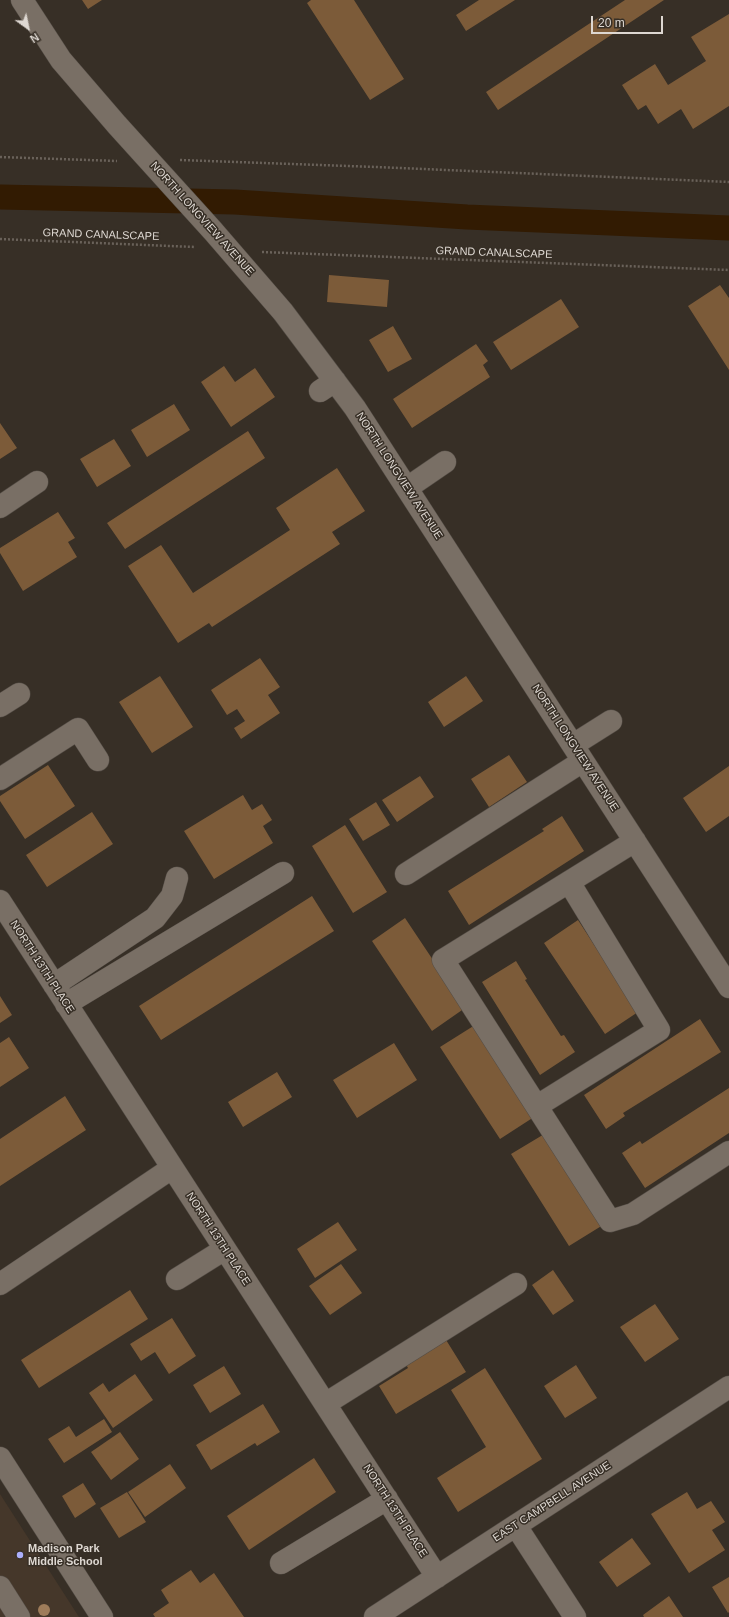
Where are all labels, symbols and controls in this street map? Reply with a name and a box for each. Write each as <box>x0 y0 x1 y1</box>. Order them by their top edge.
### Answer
north arrow <box>8 8 48 48</box>
scale bar <box>593 8 665 34</box>
text: 20 m <box>598 16 625 30</box>
text: N <box>28 31 41 45</box>
street label: NORTH LONGVIEW AVENUE <box>147 159 257 279</box>
street label: GRAND CANALSCAPE <box>42 226 160 244</box>
street label: GRAND CANALSCAPE <box>435 244 553 262</box>
street label: NORTH LONGVIEW AVENUE <box>353 410 445 542</box>
street label: NORTH LONGVIEW AVENUE <box>529 682 621 814</box>
street label: NORTH 13TH PLACE <box>7 918 77 1016</box>
street label: NORTH 13TH PLACE <box>183 1190 253 1288</box>
street label: EAST CAMPBELL AVENUE <box>491 1459 613 1545</box>
street label: NORTH 13TH PLACE <box>360 1462 430 1560</box>
place label: Madison Park Middle School <box>28 1542 103 1568</box>
marker: Madison Park Middle School <box>15 1550 25 1560</box>

